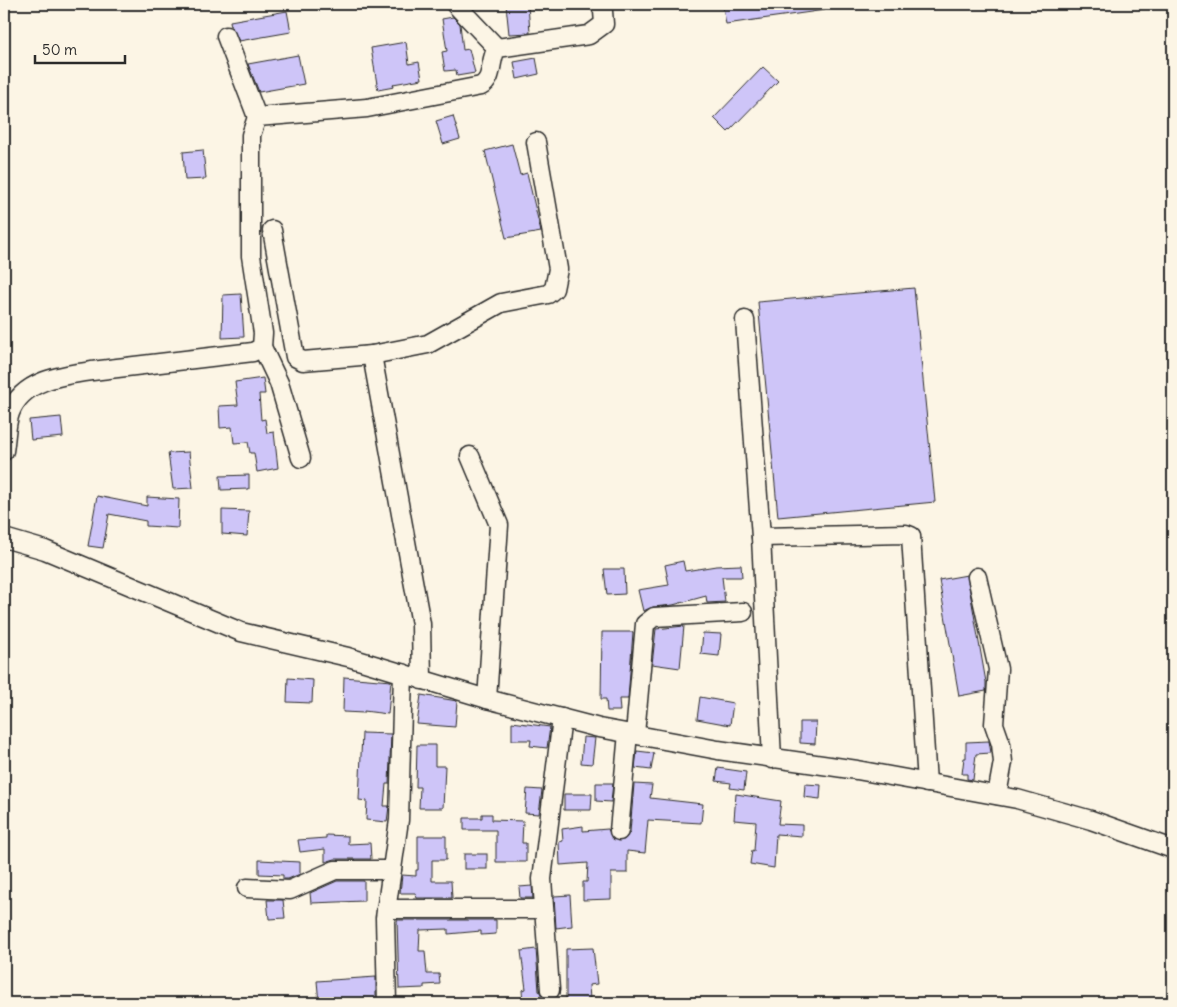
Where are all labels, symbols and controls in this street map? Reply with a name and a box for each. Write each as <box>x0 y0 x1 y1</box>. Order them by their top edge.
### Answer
scale bar <box>35 32 125 64</box>
text: 50 m <box>42 40 77 59</box>

